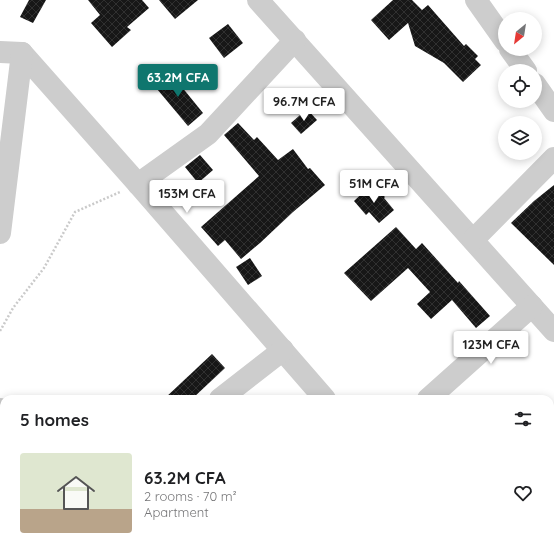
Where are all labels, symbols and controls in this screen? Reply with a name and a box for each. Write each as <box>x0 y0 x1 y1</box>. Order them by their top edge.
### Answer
north arrow <box>498 12 542 56</box>
map controls <box>498 12 542 160</box>
pin: 63.2M CFA <box>132 64 224 98</box>
button: locate <box>498 64 542 108</box>
text: 63.2M CFA <box>147 69 209 85</box>
pin: 96.7M CFA <box>258 88 350 122</box>
text: 96.7M CFA <box>273 93 335 109</box>
button: layers <box>498 116 542 160</box>
pin: 51M CFA <box>337 170 411 204</box>
text: 51M CFA <box>349 175 399 191</box>
pin: 153M CFA <box>146 180 228 214</box>
text: 153M CFA <box>158 185 216 201</box>
pin: 123M CFA <box>450 331 532 365</box>
text: 123M CFA <box>462 336 520 352</box>
icon: filters <box>512 408 534 430</box>
text: 5 homes <box>20 409 89 430</box>
text: 63.2M CFA <box>144 467 226 488</box>
icon: home <box>52 469 100 517</box>
icon: heart <box>512 482 534 504</box>
text: 2 rooms · 70 m² <box>144 488 237 504</box>
text: Apartment <box>144 504 209 520</box>

